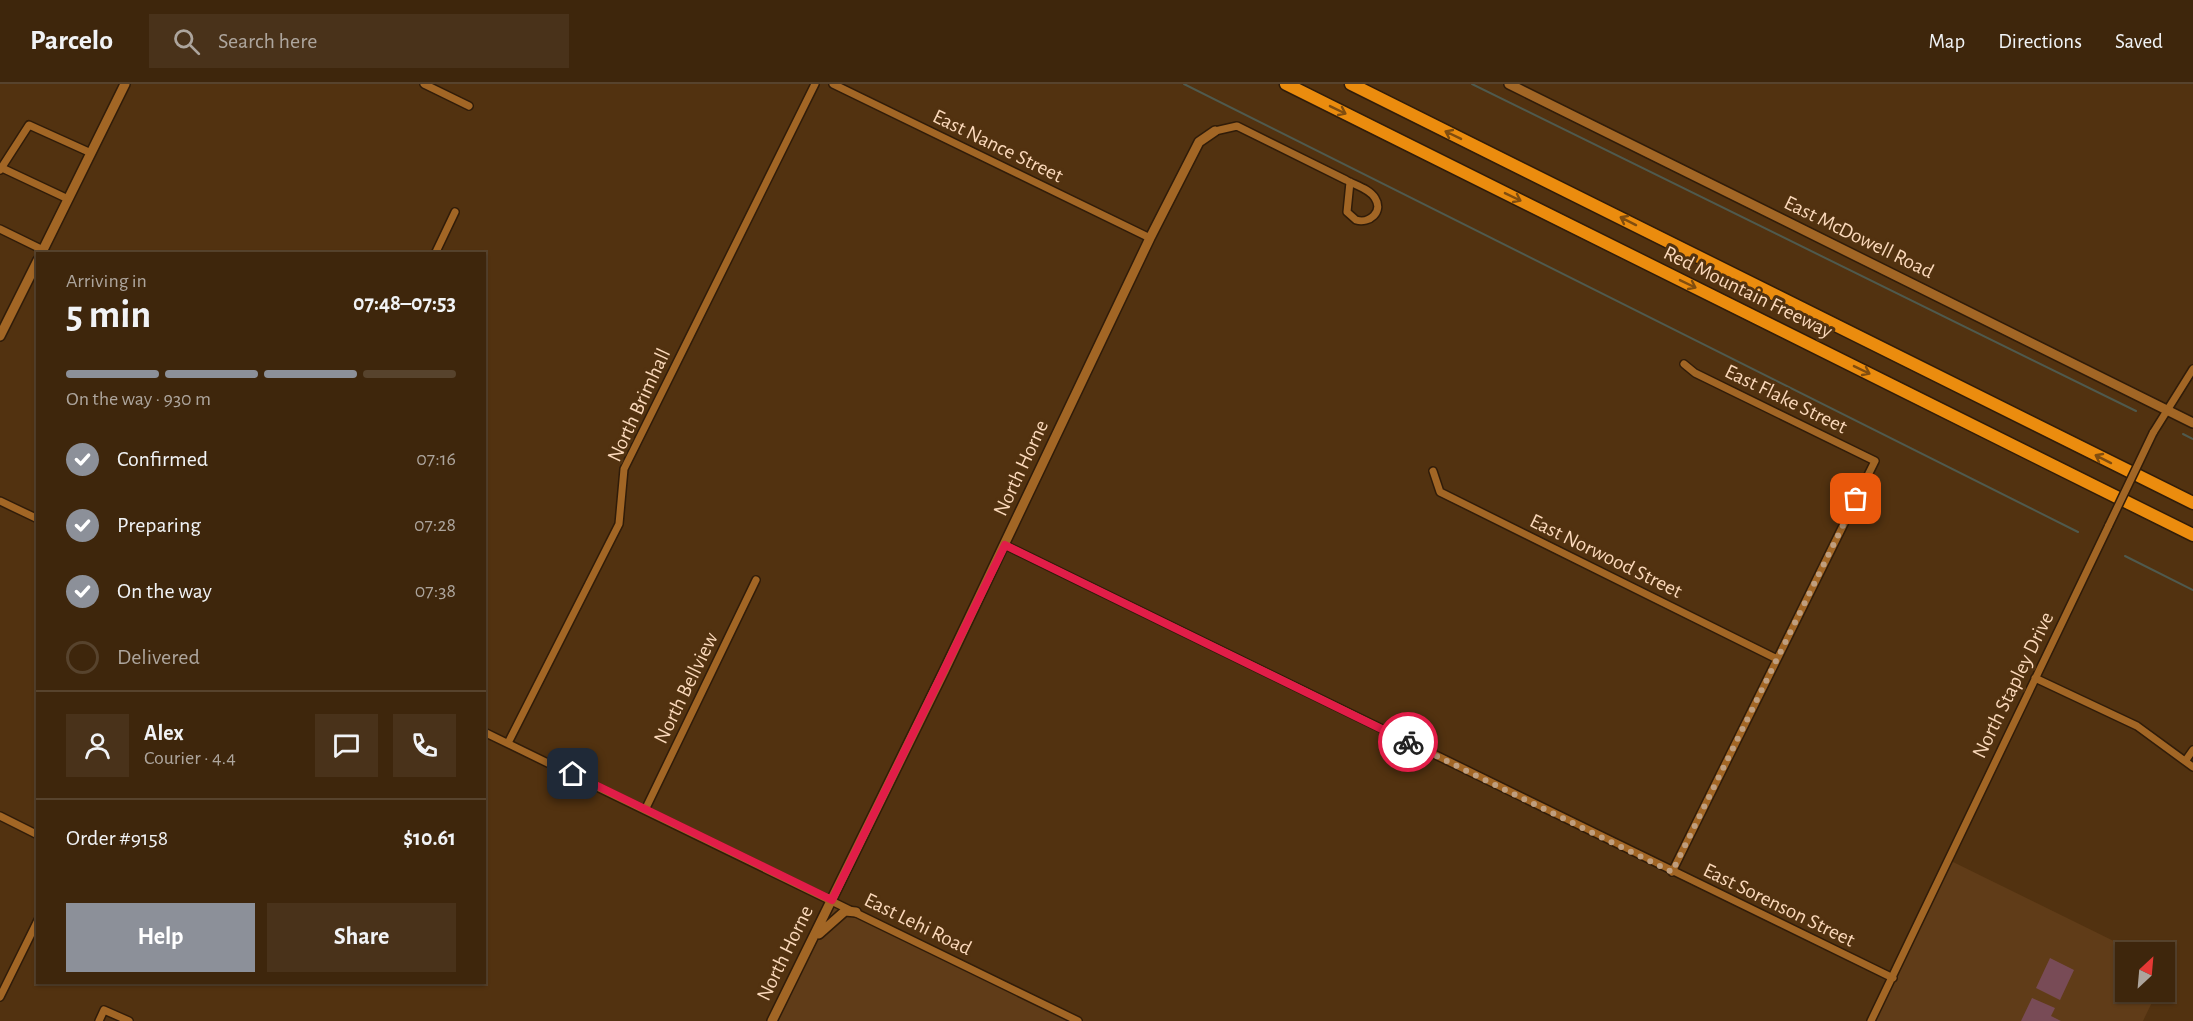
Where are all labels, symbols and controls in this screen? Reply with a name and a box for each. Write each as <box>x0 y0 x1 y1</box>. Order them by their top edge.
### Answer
search box <box>149 14 569 68</box>
icon: search <box>170 25 203 58</box>
text: Parcelo <box>30 27 113 55</box>
text: Search here <box>218 30 317 52</box>
text: Map <box>1929 31 1965 52</box>
text: Directions <box>1998 31 2082 52</box>
text: Saved <box>2115 31 2163 52</box>
street label: East Nance Street <box>929 105 1067 187</box>
one-way arrow <box>1329 105 1347 116</box>
one-way arrow <box>1445 128 1463 140</box>
one-way arrow <box>1503 191 1521 203</box>
street label: East McDowell Road <box>1781 192 1937 282</box>
one-way arrow <box>1619 215 1637 227</box>
street label: Red Mountain Freeway <box>1660 242 1836 342</box>
text: Arriving in <box>66 271 147 291</box>
one-way arrow <box>1678 278 1696 290</box>
text: 07:48–07:53 <box>353 292 456 314</box>
text: 5 min <box>66 296 151 335</box>
street label: North Brimhall <box>604 345 674 465</box>
street label: East Flake Street <box>1722 360 1851 438</box>
one-way arrow <box>1853 365 1871 377</box>
text: On the way · 930 m <box>66 389 211 409</box>
street label: North Horne <box>990 417 1052 519</box>
icon: check <box>66 443 99 476</box>
text: Confirmed <box>117 448 208 470</box>
text: 07:16 <box>416 449 456 469</box>
one-way arrow <box>2094 452 2112 464</box>
pin <box>1830 473 1881 524</box>
icon: bag <box>1839 482 1872 515</box>
icon: check <box>66 509 99 542</box>
street label: East Norwood Street <box>1527 510 1686 602</box>
text: Preparing <box>117 514 201 536</box>
text: 07:28 <box>414 515 456 535</box>
icon: check <box>66 575 99 608</box>
text: On the way <box>117 580 212 602</box>
text: 07:38 <box>415 581 456 601</box>
street label: North Stapley Drive <box>1969 609 2057 761</box>
street label: North Bellview <box>650 629 722 747</box>
text: Delivered <box>117 646 200 668</box>
courier <box>1378 712 1438 772</box>
button: person <box>66 714 129 777</box>
button: chat <box>315 714 378 777</box>
button: phone <box>393 714 456 777</box>
text: Alex <box>144 722 184 744</box>
icon: bike <box>1392 726 1425 759</box>
text: Courier · 4.4 <box>144 748 236 768</box>
pin <box>547 748 598 799</box>
icon: home <box>556 757 589 790</box>
text: Order #9158 <box>66 827 168 849</box>
text: $10.61 <box>403 827 456 849</box>
street label: East Sorenson Street <box>1700 859 1858 951</box>
street label: East Lehi Road <box>861 889 975 959</box>
street label: North Horne <box>753 902 817 1004</box>
button: Help <box>66 903 255 972</box>
button: Share <box>267 903 456 972</box>
north arrow <box>2115 942 2175 1002</box>
map controls <box>2115 942 2175 1002</box>

